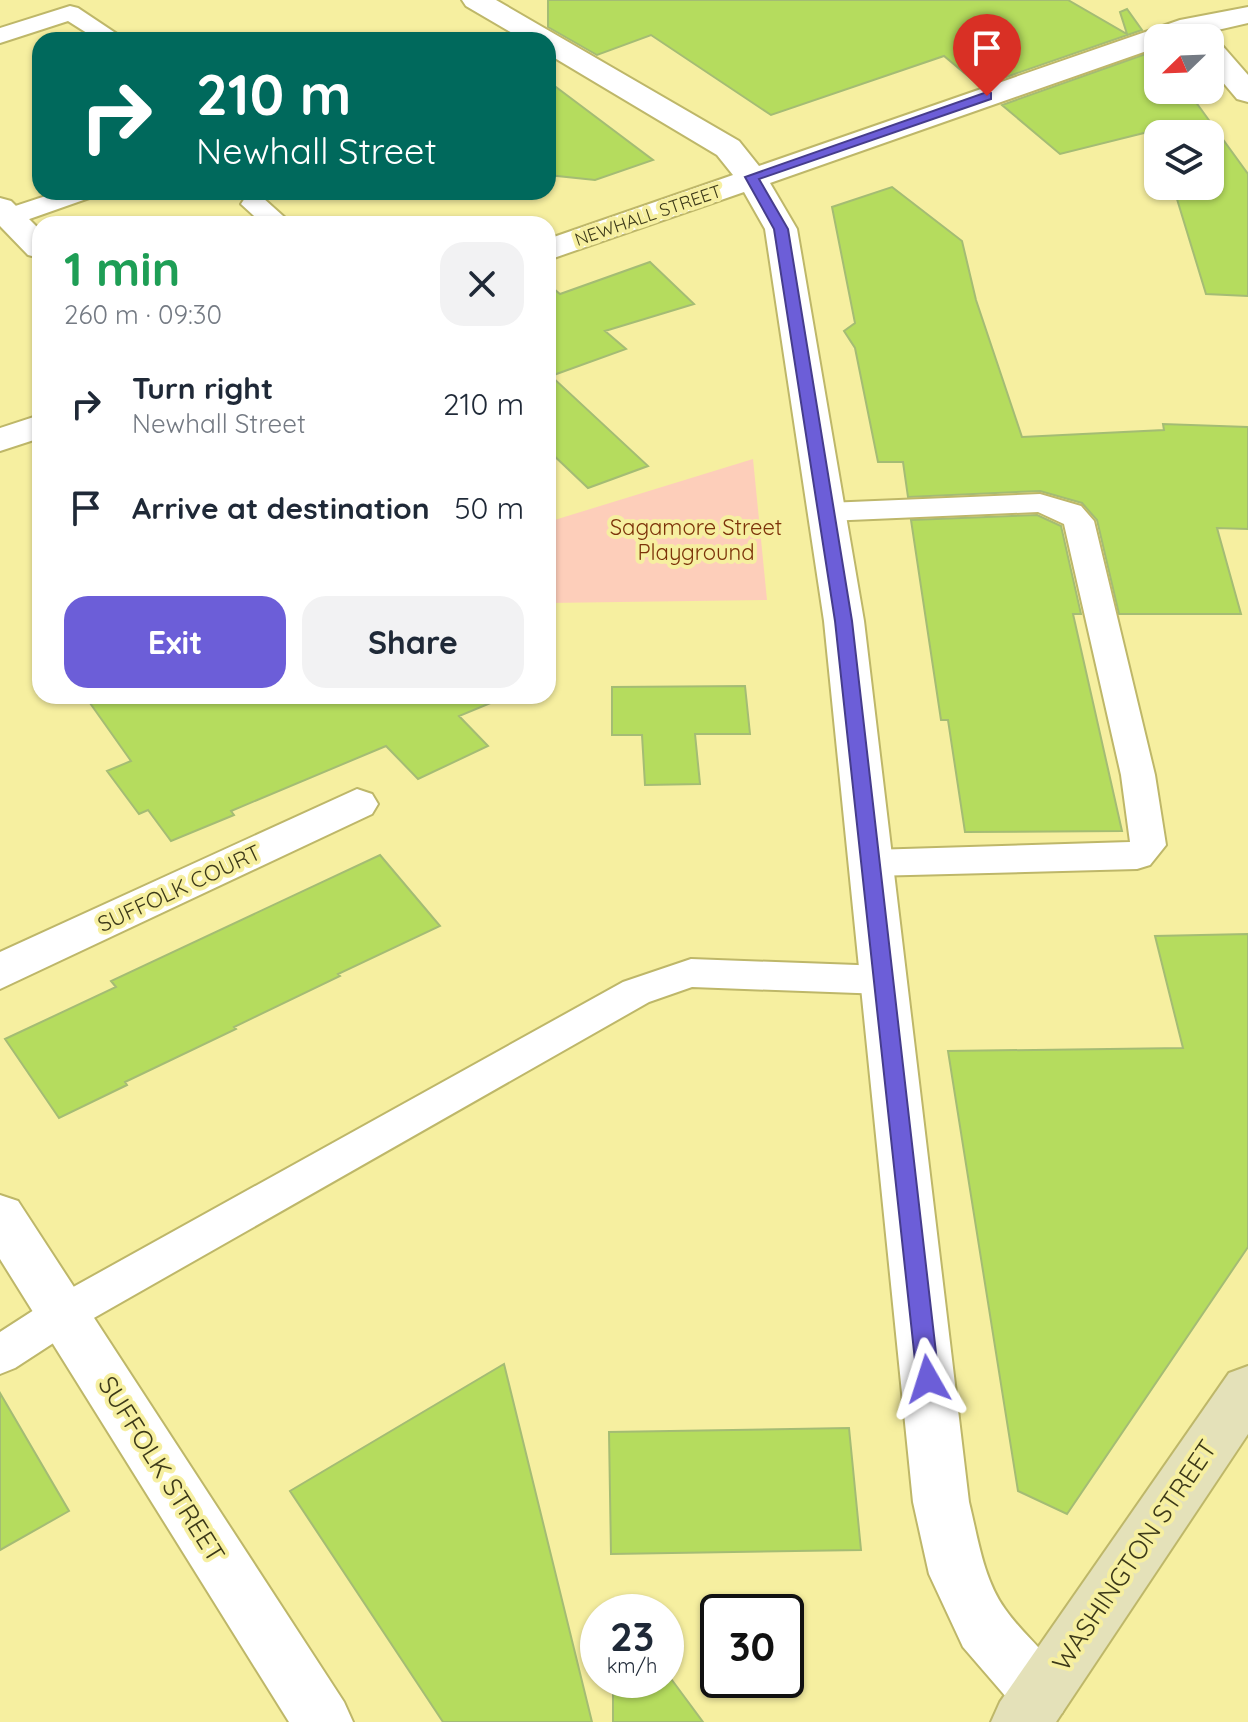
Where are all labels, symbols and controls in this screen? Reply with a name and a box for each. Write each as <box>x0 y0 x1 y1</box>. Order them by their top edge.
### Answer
pin <box>953 14.0 1021 96</box>
north arrow <box>1144 24 1224 104</box>
map controls <box>1144 24 1224 200</box>
icon: arrive <box>965 26 1009 70</box>
text: 210 m <box>196 59 351 129</box>
icon: right <box>64 64 168 168</box>
button: layers <box>1144 120 1224 200</box>
text: Newhall Street <box>196 128 437 173</box>
street label: NEWHALL STREET <box>572 179 725 251</box>
text: 1 min <box>64 238 180 298</box>
button: close <box>440 242 524 326</box>
text: 260 m · 09:30 <box>64 298 222 331</box>
text: Turn right <box>132 369 273 407</box>
icon: right <box>64 382 108 426</box>
text: 210 m <box>443 385 524 423</box>
text: Newhall Street <box>132 407 306 440</box>
icon: arrive <box>64 486 108 530</box>
text: Arrive at destination <box>132 489 430 527</box>
text: 50 m <box>454 489 524 527</box>
park label: Sagamore Street Playground <box>610 513 782 566</box>
button: Exit <box>64 596 286 688</box>
button: Share <box>302 596 524 688</box>
street label: SUFFOLK COURT <box>93 838 265 938</box>
position arrow <box>886 1337 970 1421</box>
street label: SUFFOLK STREET <box>91 1370 233 1568</box>
street label: WASHINGTON STREET <box>1044 1433 1224 1677</box>
speed limit sign: 30 <box>700 1594 804 1698</box>
text: 23 <box>610 1611 654 1661</box>
text: km/h <box>607 1653 657 1678</box>

